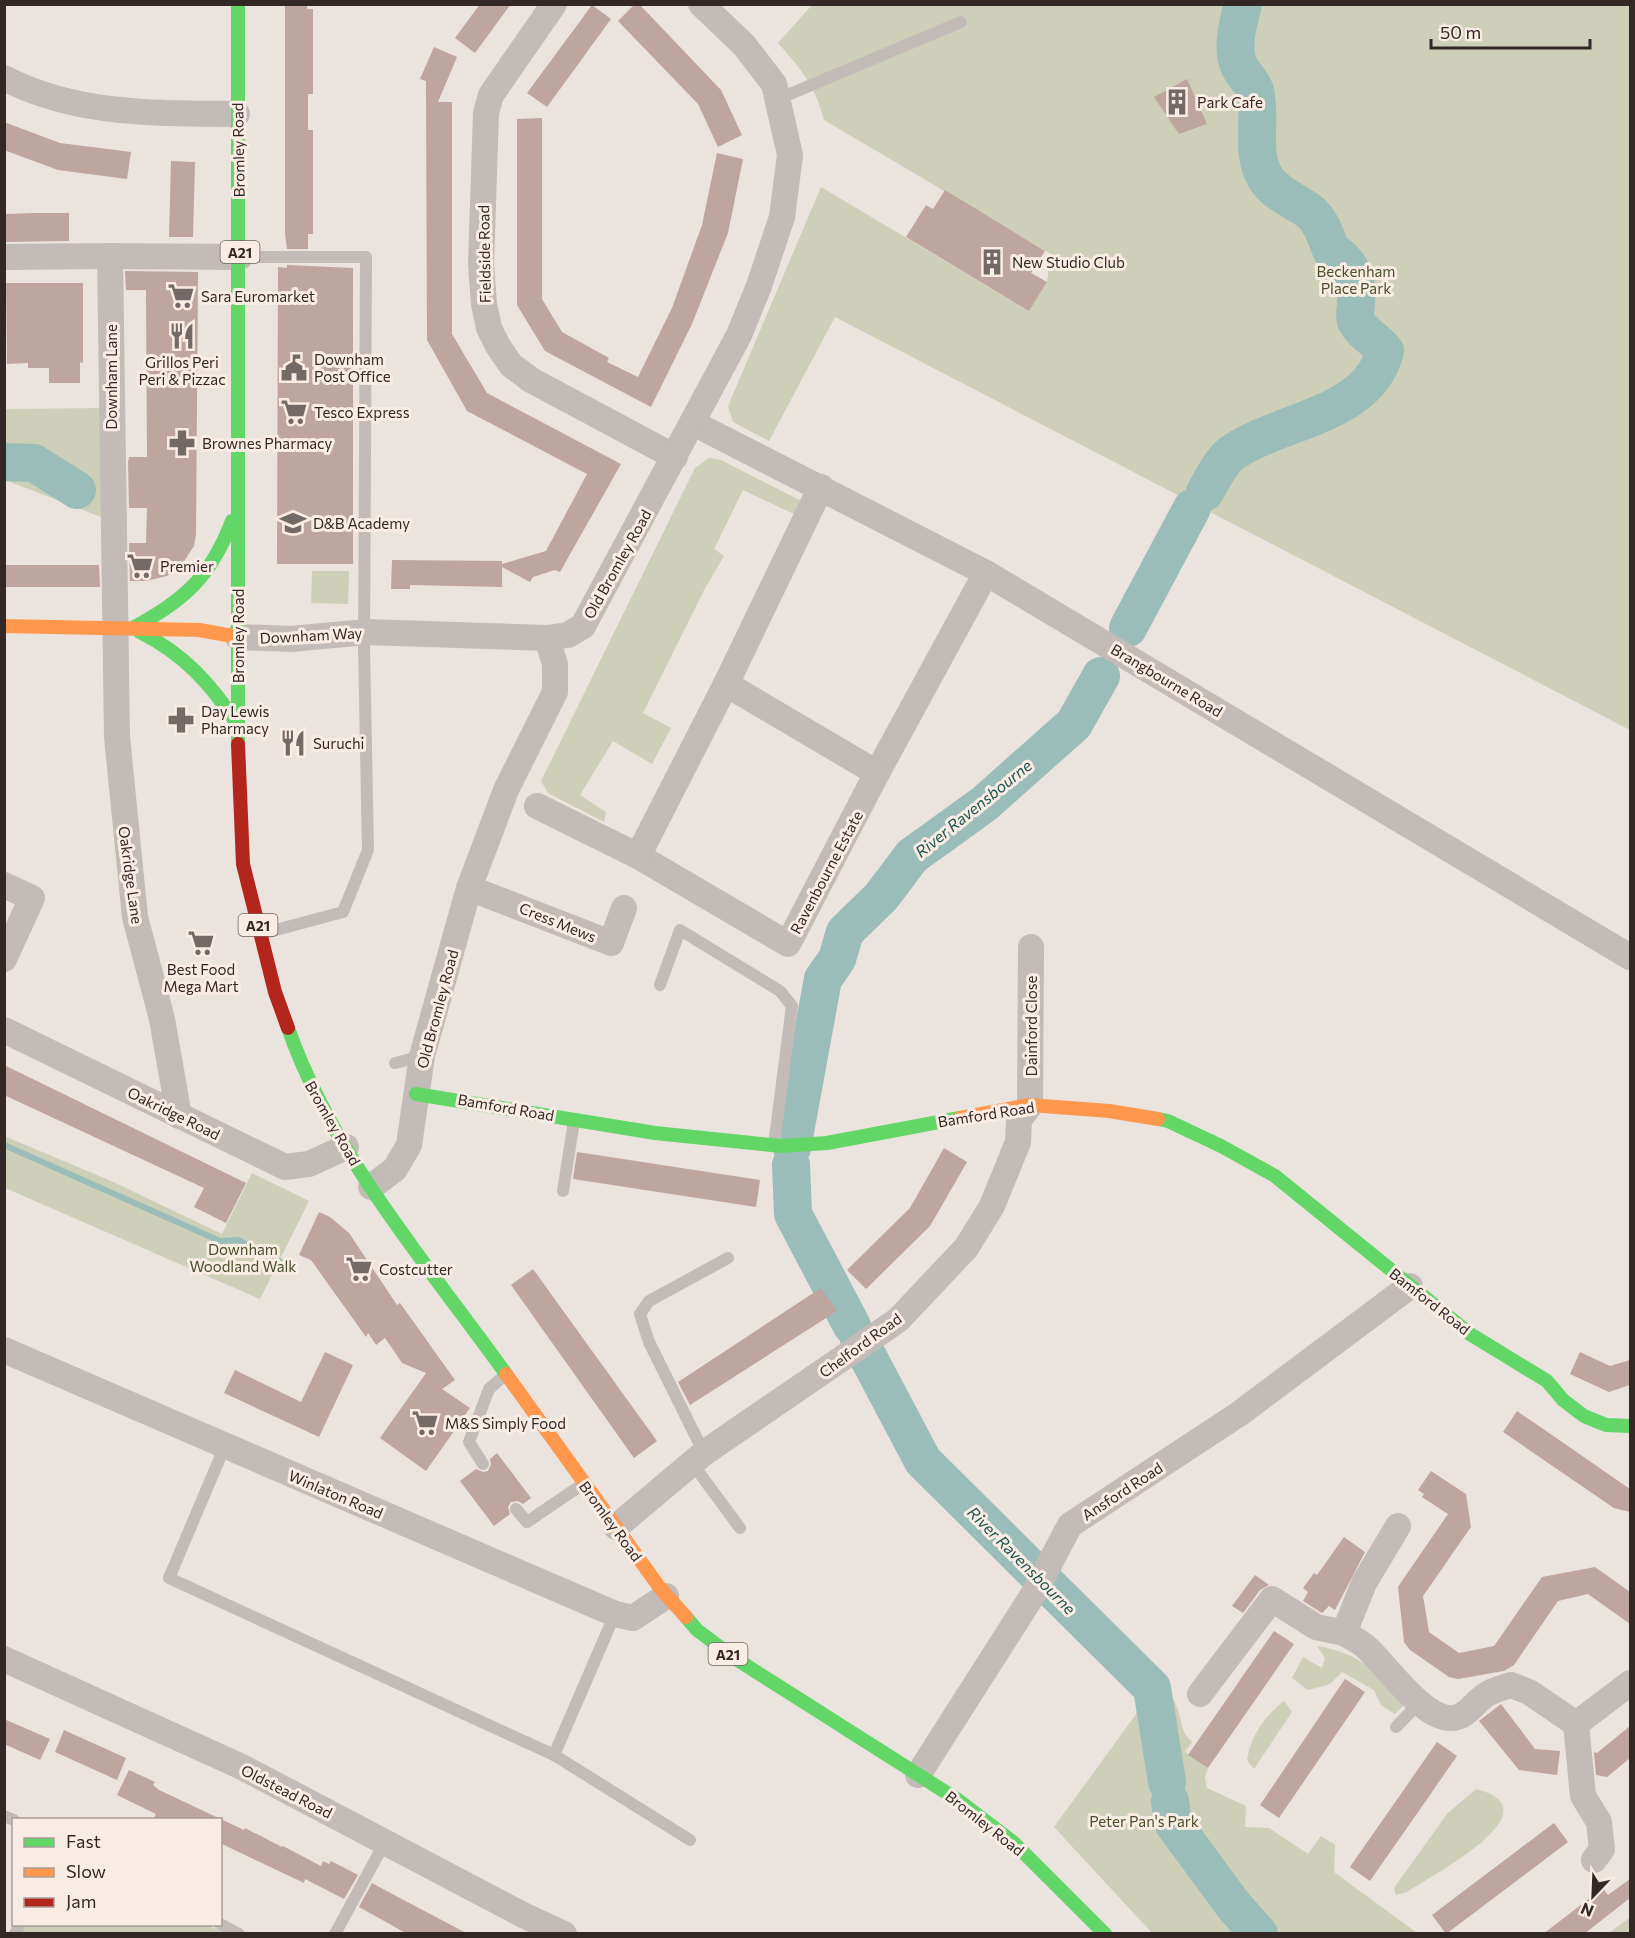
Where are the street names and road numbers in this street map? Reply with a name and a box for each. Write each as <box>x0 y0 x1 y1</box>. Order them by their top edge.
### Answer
street label: Bromley Road <box>228 103 248 197</box>
street label: Fieldside Road <box>474 205 494 303</box>
road number: A21 <box>220 241 260 263</box>
street label: Downham Lane <box>102 324 120 430</box>
street label: Old Bromley Road <box>579 506 655 622</box>
street label: Bromley Road <box>229 589 247 683</box>
street label: Downham Way <box>259 623 363 647</box>
street label: Brangbourne Road <box>1108 640 1226 720</box>
street label: Ravenbourne Estate <box>786 807 866 937</box>
street label: Oakridge Lane <box>115 825 147 925</box>
street label: Cress Mews <box>517 898 599 946</box>
road number: A21 <box>238 914 278 936</box>
street label: Old Bromley Road <box>412 948 462 1070</box>
street label: Dainford Close <box>1022 976 1040 1076</box>
street label: Bromley Road <box>302 1078 364 1168</box>
street label: Oakridge Road <box>125 1083 223 1143</box>
street label: Bamford Road <box>456 1090 556 1124</box>
street label: Bamford Road <box>936 1097 1036 1131</box>
street label: Bamford Road <box>1386 1264 1474 1338</box>
street label: Chelford Road <box>815 1309 905 1381</box>
street label: Ansford Road <box>1078 1458 1166 1524</box>
street label: Winlaton Road <box>286 1466 386 1522</box>
street label: Bromley Road <box>576 1477 646 1565</box>
road number: A21 <box>708 1643 748 1665</box>
street label: Oldstead Road <box>238 1760 336 1822</box>
street label: Bromley Road <box>942 1787 1028 1859</box>

